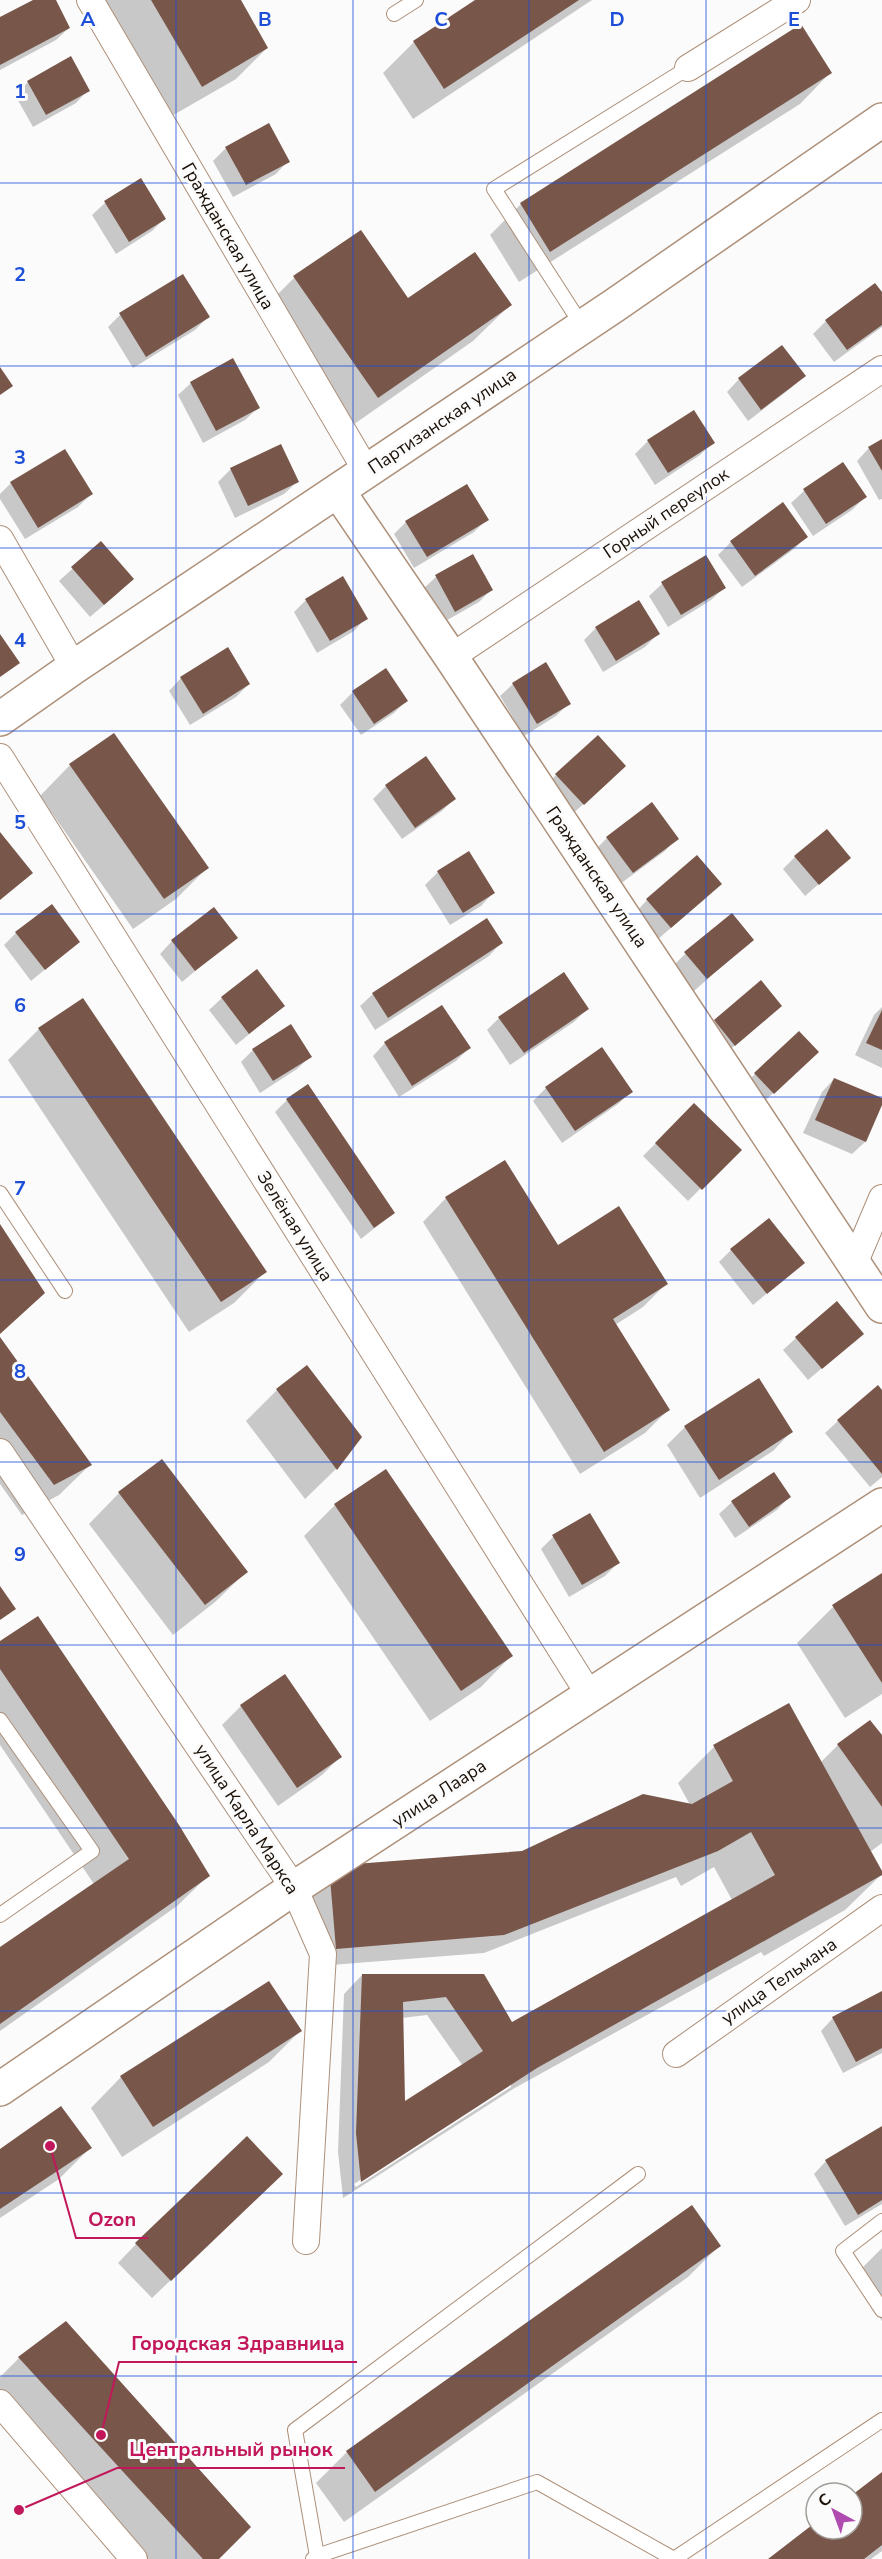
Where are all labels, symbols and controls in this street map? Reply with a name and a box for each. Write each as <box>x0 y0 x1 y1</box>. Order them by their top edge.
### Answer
text: A <box>81 6 96 33</box>
text: B <box>258 6 272 33</box>
text: C <box>434 6 448 33</box>
text: D <box>609 6 625 33</box>
text: E <box>788 6 800 33</box>
text: 1 <box>14 78 26 105</box>
street label: Гражданская улица <box>176 158 280 314</box>
text: 2 <box>14 261 26 288</box>
street label: Партизанская улица <box>363 362 521 480</box>
text: 3 <box>14 444 26 471</box>
street label: Горный переулок <box>598 462 734 564</box>
text: 4 <box>14 627 26 654</box>
street label: Гражданская улица <box>541 801 653 953</box>
text: 5 <box>14 809 26 836</box>
text: 6 <box>14 992 26 1019</box>
street label: Зелёная улица <box>251 1166 339 1286</box>
text: 7 <box>14 1175 26 1202</box>
text: 8 <box>14 1358 26 1385</box>
text: 9 <box>14 1541 26 1568</box>
street label: улица Карла Маркса <box>189 1739 305 1899</box>
street label: улица Лаара <box>387 1754 491 1832</box>
street label: улица Тельмана <box>716 1932 842 2030</box>
callout: Ozon <box>76 2200 148 2238</box>
text: Ozon <box>88 2206 136 2233</box>
callout: Городская Здравница <box>119 2324 357 2362</box>
text: Городская Здравница <box>131 2330 345 2357</box>
callout: Центральный рынок <box>117 2430 345 2468</box>
text: Центральный рынок <box>129 2436 334 2463</box>
north arrow <box>804 2481 864 2541</box>
text: С <box>813 2488 836 2512</box>

